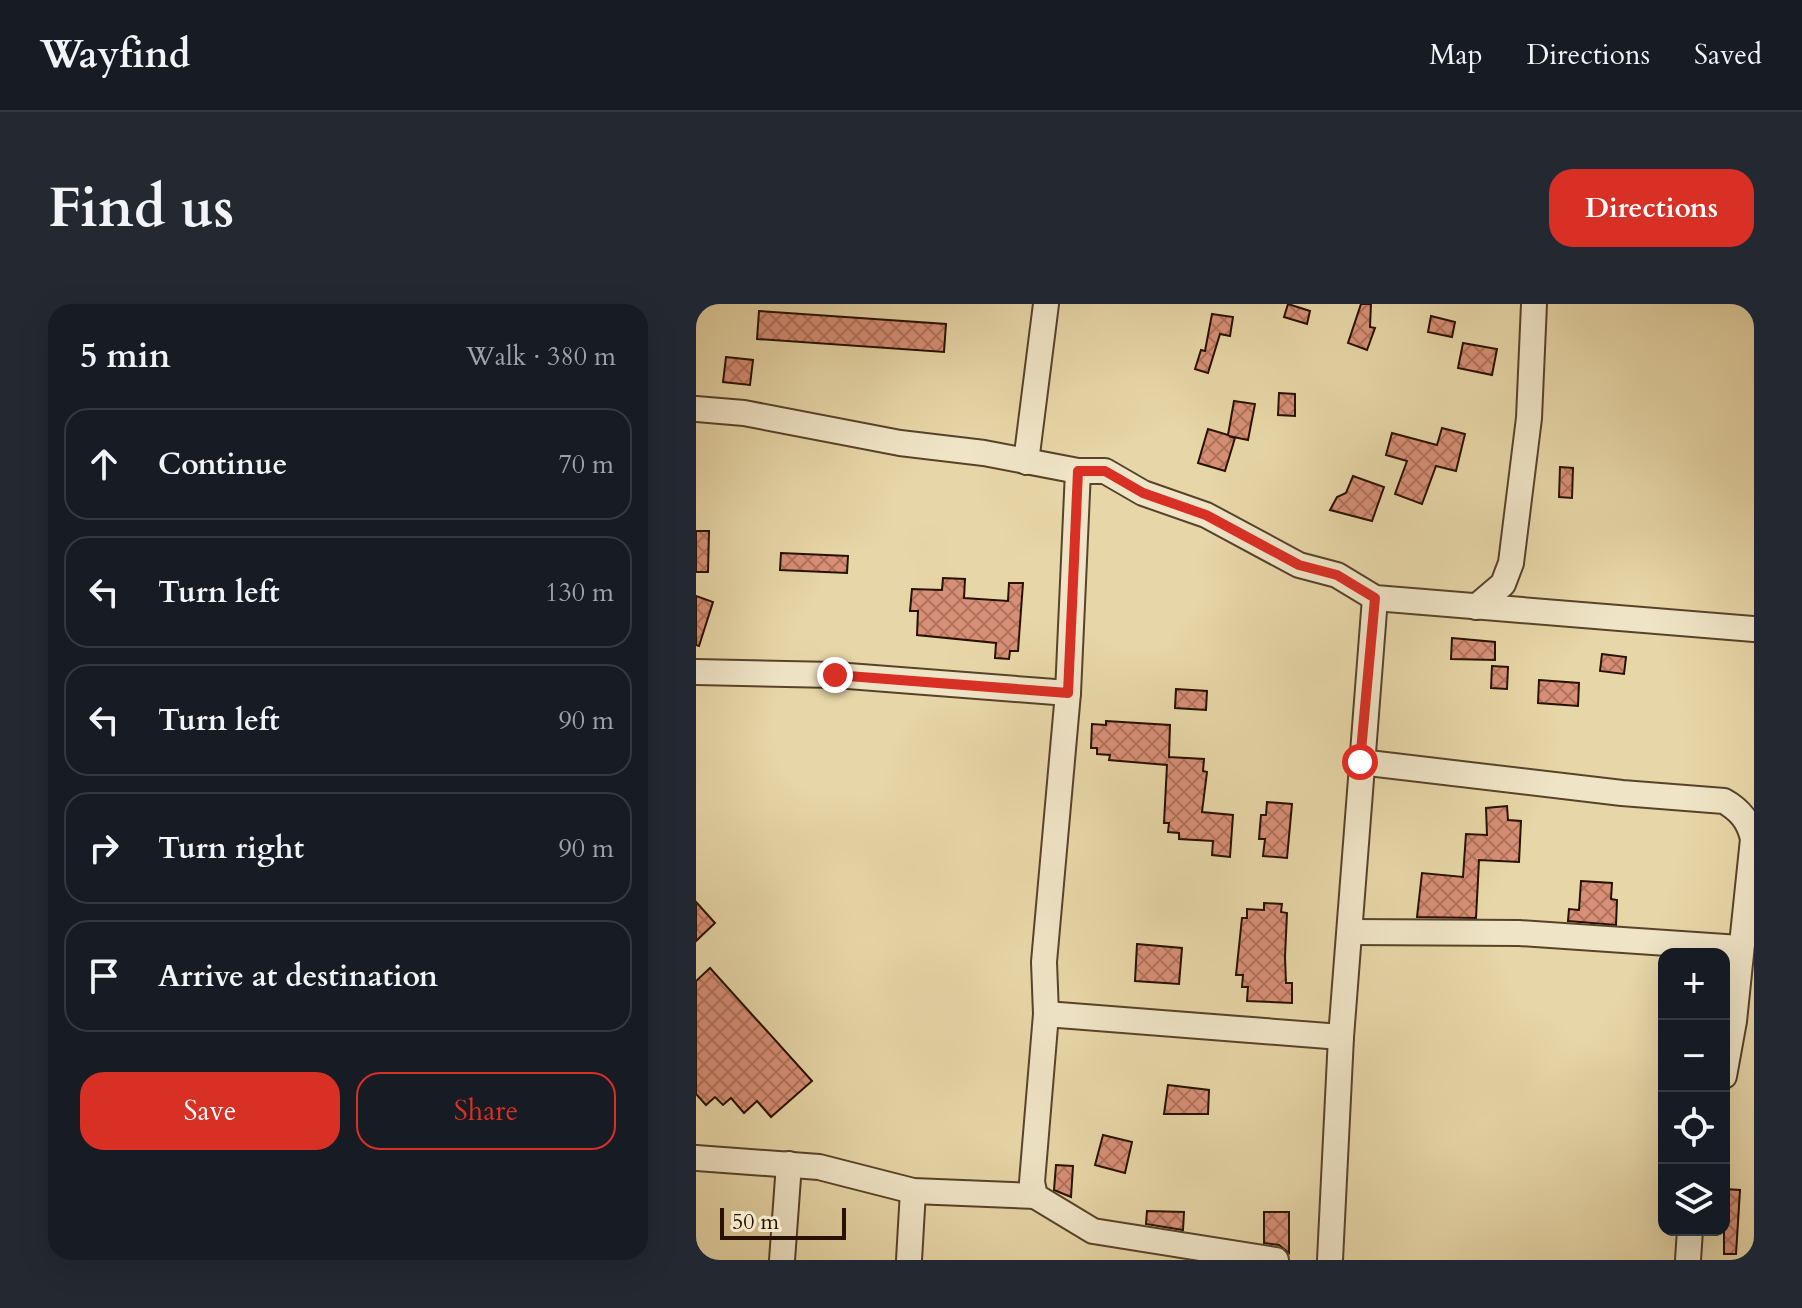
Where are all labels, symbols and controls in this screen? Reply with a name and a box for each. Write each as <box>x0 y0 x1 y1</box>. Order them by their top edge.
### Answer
text: Wayfind <box>40 29 190 81</box>
text: Map <box>1429 36 1483 74</box>
text: Directions <box>1527 36 1650 74</box>
text: Saved <box>1694 36 1762 74</box>
button: Directions <box>1549 169 1754 247</box>
text: Find us <box>48 171 234 246</box>
text: 5 min <box>80 333 171 379</box>
text: Walk · 380 m <box>466 339 616 374</box>
icon: ahead <box>82 442 126 486</box>
text: Continue <box>158 444 287 485</box>
text: 70 m <box>558 447 614 482</box>
icon: left <box>82 570 126 614</box>
text: Turn left <box>158 572 280 613</box>
text: 130 m <box>545 575 614 610</box>
route end <box>817 657 853 693</box>
icon: left <box>82 698 126 742</box>
text: Turn left <box>158 700 280 741</box>
text: 90 m <box>558 703 614 738</box>
route start <box>1342 744 1378 780</box>
icon: right <box>82 826 126 870</box>
text: Turn right <box>158 828 304 869</box>
text: 90 m <box>558 831 614 866</box>
map controls <box>1658 948 1730 1236</box>
button: + <box>1658 948 1730 1020</box>
icon: arrive <box>82 954 126 998</box>
text: Arrive at destination <box>158 956 438 997</box>
button: − <box>1658 1020 1730 1092</box>
button: Save <box>80 1072 340 1150</box>
button: Share <box>356 1072 616 1150</box>
button: locate <box>1658 1092 1730 1164</box>
button: layers <box>1658 1164 1730 1236</box>
scale bar <box>720 1204 846 1240</box>
text: 50 m <box>732 1207 779 1237</box>

